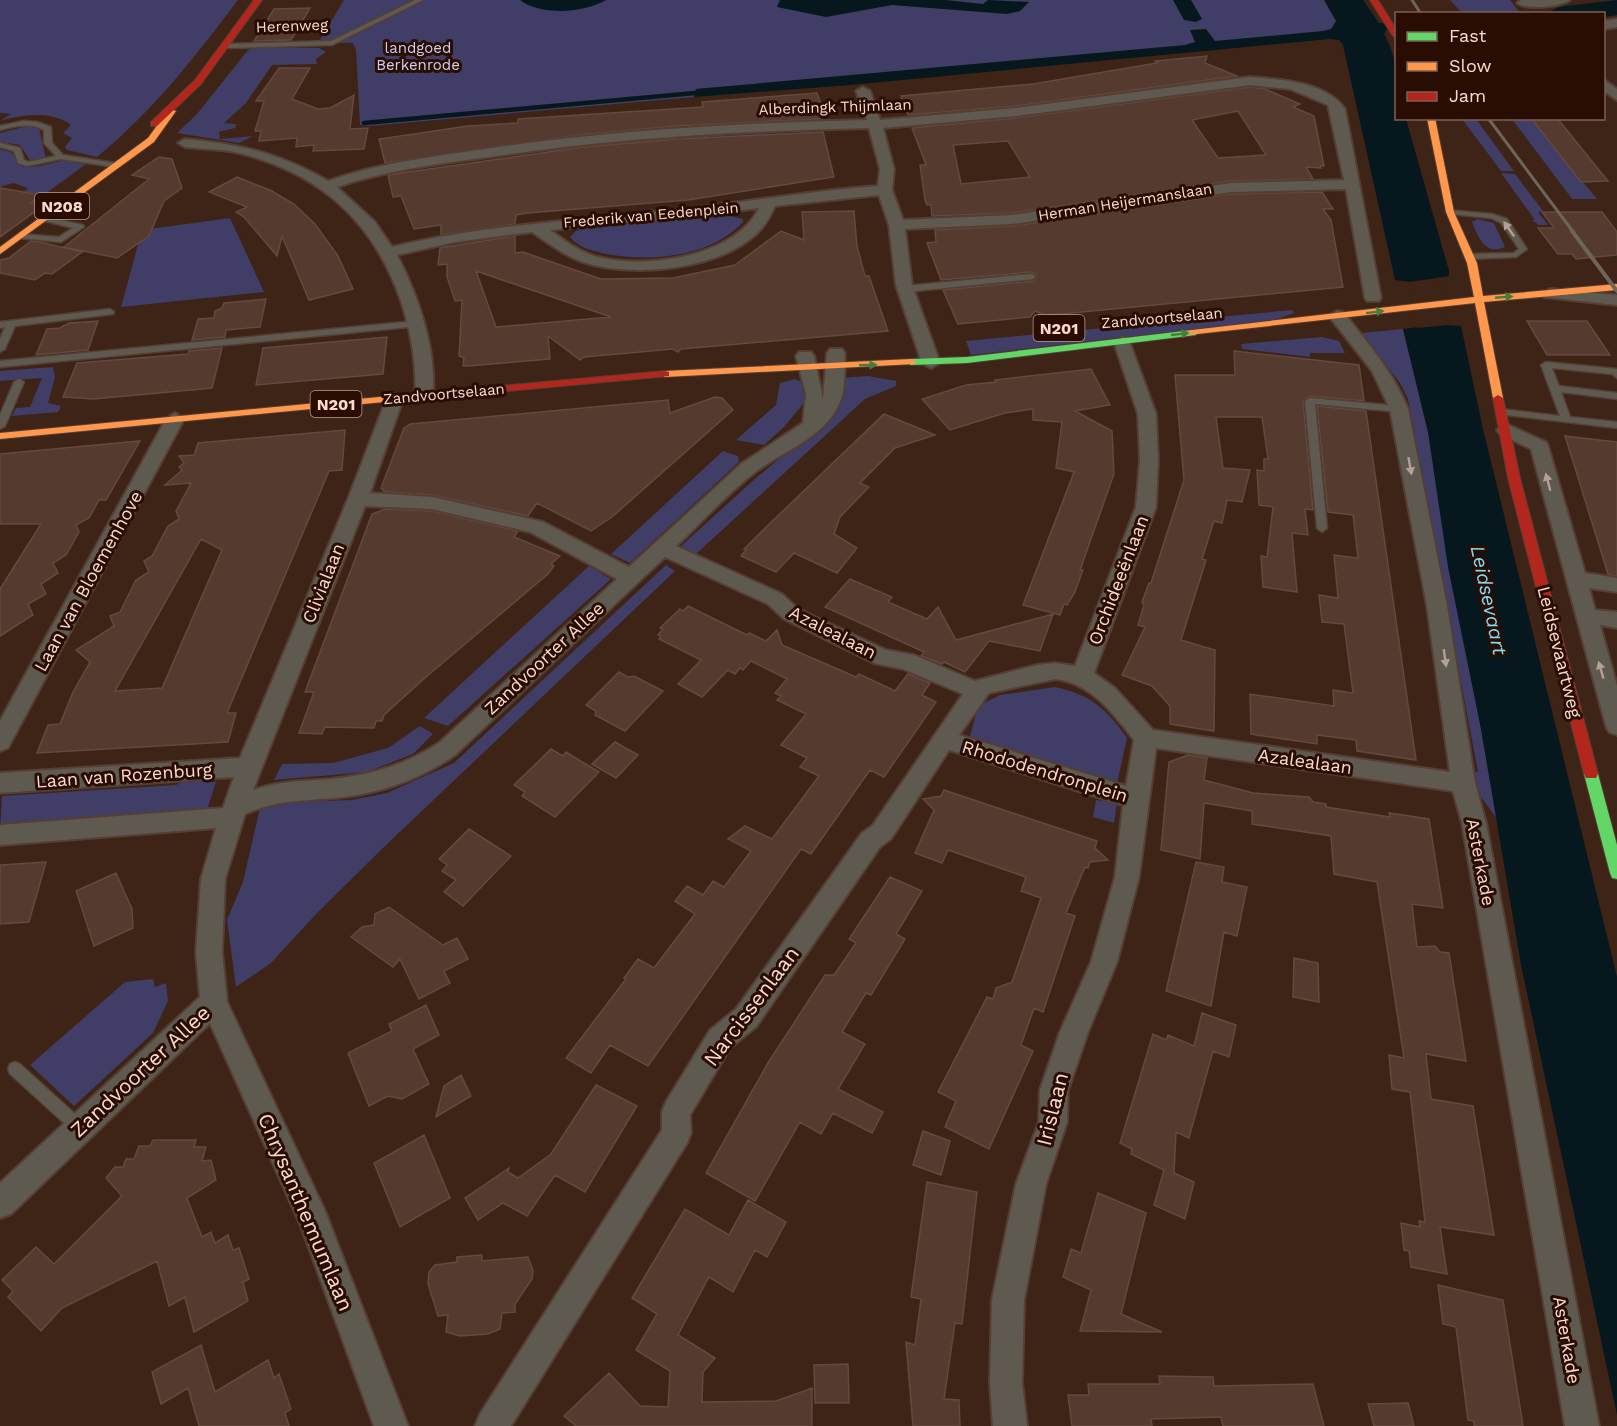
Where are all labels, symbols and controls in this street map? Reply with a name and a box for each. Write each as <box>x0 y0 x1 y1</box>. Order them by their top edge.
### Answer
legend <box>1395 12 1605 120</box>
street label: Herenweg <box>256 16 328 36</box>
text: Fast <box>1449 25 1487 46</box>
park label: landgoed Berkenrode <box>376 39 460 74</box>
text: Slow <box>1449 55 1492 76</box>
text: Jam <box>1449 85 1486 106</box>
street label: Alberdingk Thijmlaan <box>758 95 912 119</box>
street label: Herman Heijermanslaan <box>1037 179 1213 225</box>
road number: N208 <box>35 193 89 219</box>
street label: Frederik van Eedenplein <box>563 198 739 232</box>
one-way arrow <box>1503 222 1515 238</box>
one-way arrow <box>1494 292 1513 302</box>
street label: Zandvoortselaan <box>1101 304 1223 332</box>
one-way arrow <box>1365 307 1384 317</box>
road number: N201 <box>1034 315 1084 341</box>
one-way arrow <box>1171 329 1190 339</box>
one-way arrow <box>859 361 878 370</box>
street label: Zandvoortselaan <box>383 380 505 408</box>
road number: N201 <box>310 391 362 417</box>
one-way arrow <box>1405 457 1414 476</box>
one-way arrow <box>1543 473 1553 491</box>
street label: Laan van Bloemenhove <box>30 487 146 675</box>
street label: Orchideeënlaan <box>1084 512 1152 648</box>
street label: Clivialaan <box>298 540 348 626</box>
water label: Leidsevaart <box>1466 543 1513 658</box>
street label: Leidsevaartweg <box>1533 584 1587 721</box>
street label: Zandvoorter Allee <box>480 597 608 719</box>
street label: Azalealaan <box>786 601 880 663</box>
one-way arrow <box>1440 648 1449 667</box>
one-way arrow <box>1596 661 1605 679</box>
street label: Rhododendronplein <box>960 736 1130 806</box>
street label: Azalealaan <box>1257 744 1353 778</box>
street label: Laan van Rozenburg <box>35 758 213 792</box>
street label: Asterkade <box>1462 817 1500 907</box>
street label: Narcissenlaan <box>698 941 804 1071</box>
street label: Zandvoorter Allee <box>65 1000 215 1142</box>
street label: Irislaan <box>1031 1070 1073 1148</box>
street label: Chrysanthemumlaan <box>253 1109 359 1315</box>
street label: Asterkade <box>1549 1295 1585 1385</box>

